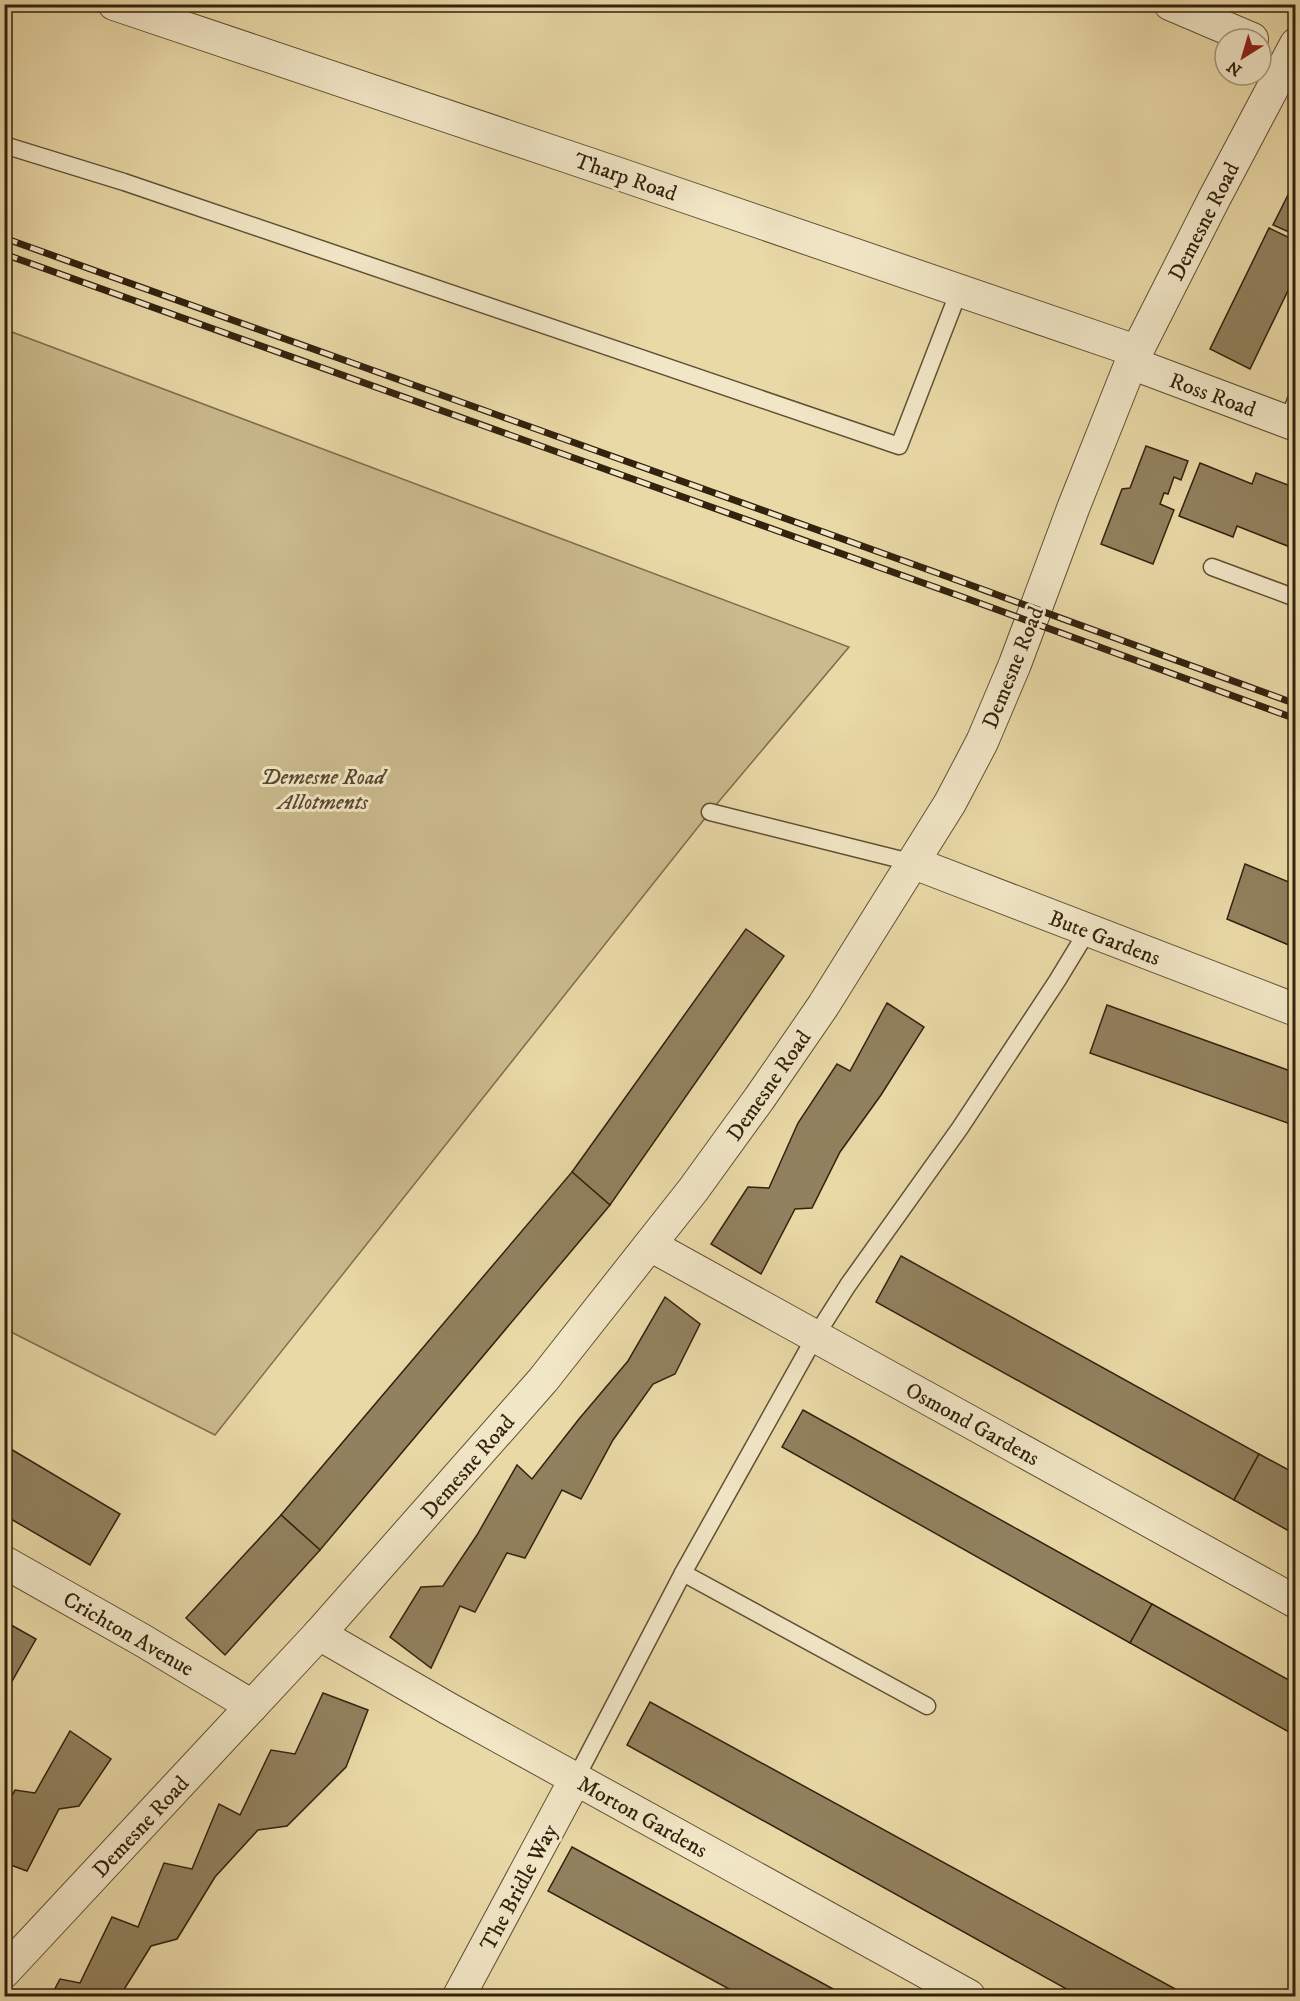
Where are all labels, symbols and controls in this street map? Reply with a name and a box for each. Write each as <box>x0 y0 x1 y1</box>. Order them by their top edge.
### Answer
north arrow <box>1213 27 1273 87</box>
text: N <box>1223 56 1246 80</box>
street label: Tharp Road <box>571 147 681 208</box>
street label: Demesne Road <box>1163 158 1246 285</box>
street label: Ross Road <box>1165 367 1260 424</box>
street label: Demesne Road <box>977 603 1050 733</box>
park label: Demesne Road Allotments <box>261 764 388 816</box>
street label: Bute Gardens <box>1045 905 1164 972</box>
street label: Demesne Road <box>721 1025 817 1147</box>
street label: Osmond Gardens <box>901 1376 1044 1472</box>
street label: Demesne Road <box>416 1409 521 1525</box>
street label: Crichton Avenue <box>58 1586 199 1683</box>
street label: Demesne Road <box>87 1771 195 1883</box>
street label: Morton Gardens <box>573 1771 712 1864</box>
street label: The Bridle Way <box>475 1819 564 1956</box>

